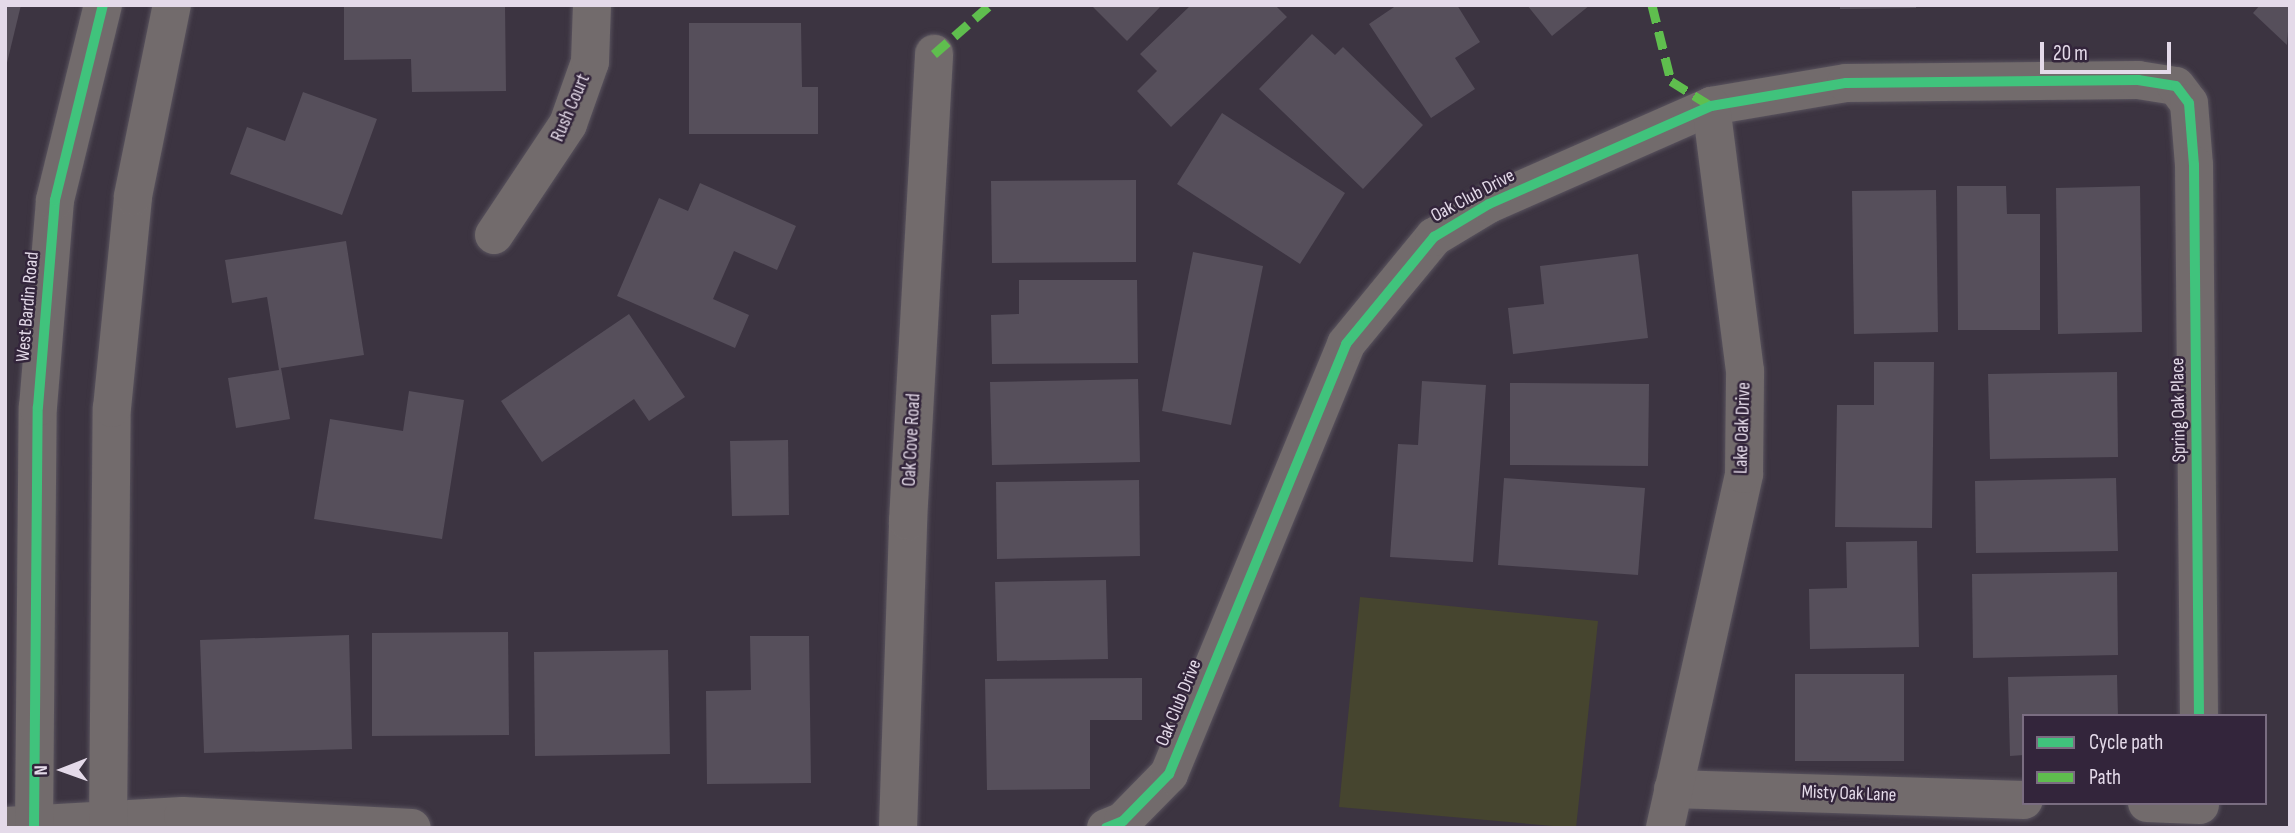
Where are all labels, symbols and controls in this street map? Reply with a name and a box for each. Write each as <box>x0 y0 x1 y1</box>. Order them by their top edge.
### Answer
scale bar <box>2043 28 2174 72</box>
text: 20 m <box>2053 41 2088 66</box>
street label: Rush Court <box>547 71 595 145</box>
street label: Oak Club Drive <box>1427 164 1519 228</box>
street label: West Bardin Road <box>12 251 44 363</box>
street label: Spring Oak Place <box>2167 358 2191 462</box>
street label: Lake Oak Drive <box>1730 382 1756 474</box>
street label: Oak Cove Road <box>898 393 926 487</box>
street label: Oak Club Drive <box>1151 656 1207 750</box>
legend <box>2022 714 2267 805</box>
text: Cycle path <box>2089 730 2163 755</box>
north arrow <box>28 735 98 805</box>
text: N <box>30 765 53 776</box>
text: Path <box>2089 765 2121 790</box>
street label: Misty Oak Lane <box>1801 781 1897 807</box>

